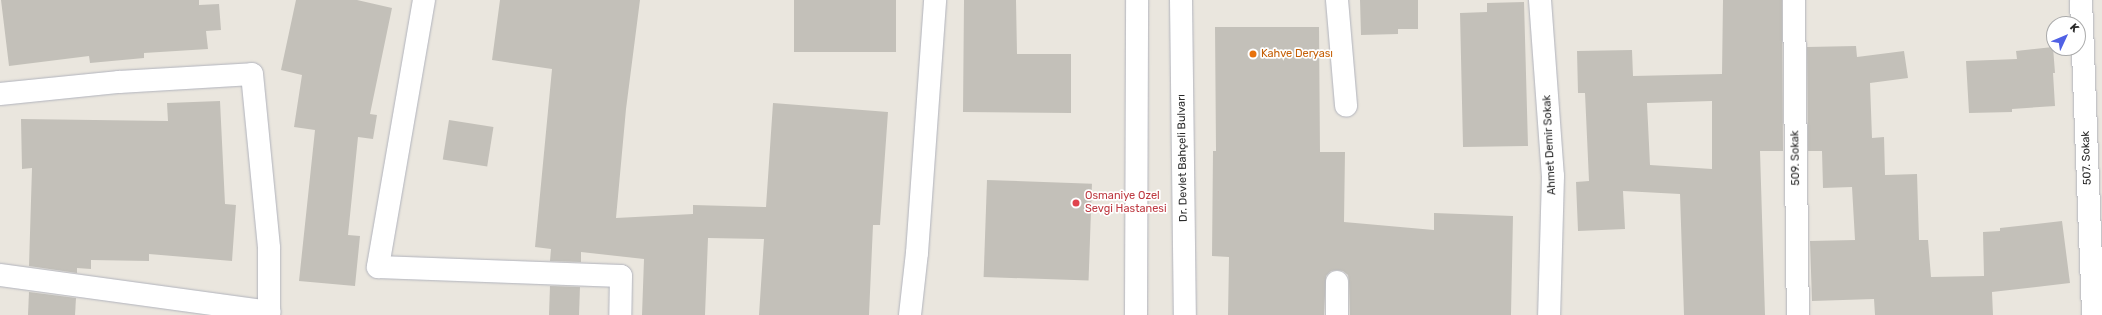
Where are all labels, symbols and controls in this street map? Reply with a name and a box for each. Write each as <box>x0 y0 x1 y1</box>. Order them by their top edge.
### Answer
north arrow <box>2046 16 2086 56</box>
text: K <box>2067 21 2081 35</box>
place label: Kahve Deryası <box>1261 47 1333 61</box>
marker: Kahve Deryası <box>1248 49 1258 59</box>
street label: Dr. Devlet Bahçeli Bulvarı <box>1175 94 1191 222</box>
street label: Ahmet Demir Sokak <box>1541 94 1559 196</box>
street label: 509. Sokak <box>1789 130 1803 186</box>
street label: 507. Sokak <box>2079 131 2095 185</box>
place label: Osmaniye Ozel Sevgi Hastanesi <box>1085 190 1167 216</box>
marker: Osmaniye Ozel Sevgi Hastanesi <box>1070 197 1082 209</box>

